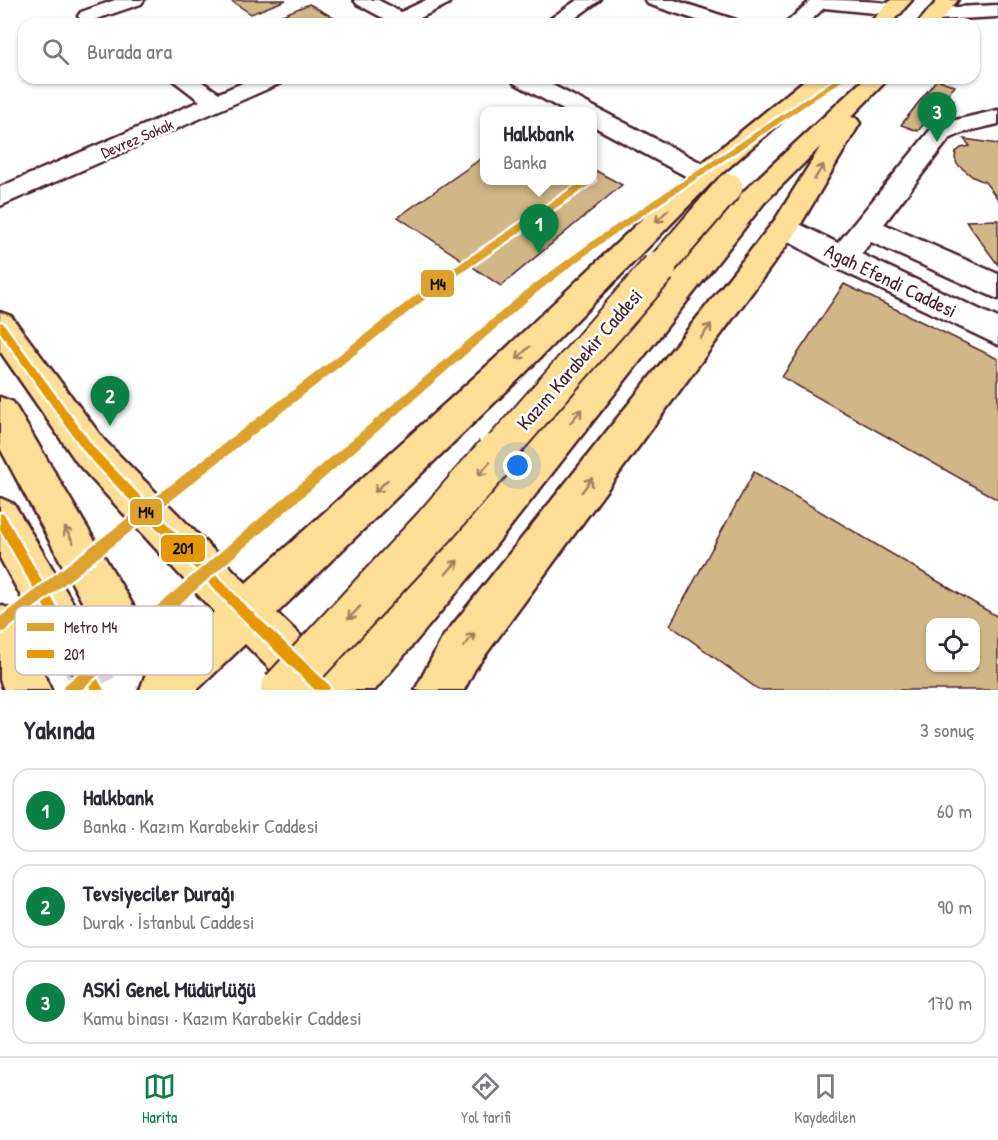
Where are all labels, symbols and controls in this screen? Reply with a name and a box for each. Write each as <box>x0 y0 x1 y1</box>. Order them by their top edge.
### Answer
search box <box>18 18 980 84</box>
icon: search <box>39 35 72 68</box>
text: Burada ara <box>87 36 172 66</box>
pin: 3 <box>918 92 956 142</box>
popup <box>480 107 597 185</box>
street label: Devrez Sokak <box>97 113 177 163</box>
text: Halkbank <box>503 118 574 148</box>
text: Banka <box>503 148 546 175</box>
one-way arrow <box>813 164 825 181</box>
pin: 1 <box>520 204 558 254</box>
one-way arrow <box>655 209 670 224</box>
street label: Agah Efendi Caddesi <box>820 236 962 324</box>
line badge: M4 <box>420 269 455 298</box>
text: M4 <box>430 273 446 295</box>
street label: Kazım Karabekir Caddesi <box>510 283 648 435</box>
one-way arrow <box>700 323 712 339</box>
one-way arrow <box>516 345 531 359</box>
pin: 2 <box>90 376 130 426</box>
one-way arrow <box>569 408 582 424</box>
your location <box>503 451 532 480</box>
one-way arrow <box>478 461 491 477</box>
one-way arrow <box>581 478 594 494</box>
one-way arrow <box>373 479 388 493</box>
line badge: M4 <box>129 498 163 526</box>
text: M4 <box>138 501 154 523</box>
one-way arrow <box>62 527 74 544</box>
line badge: 201 <box>160 534 206 563</box>
text: 201 <box>173 537 193 559</box>
one-way arrow <box>445 560 459 575</box>
legend <box>15 606 213 675</box>
one-way arrow <box>346 606 361 621</box>
text: Metro M4 <box>64 616 117 638</box>
map controls <box>926 618 980 672</box>
button: locate <box>926 618 980 672</box>
one-way arrow <box>462 632 475 648</box>
text: 201 <box>64 643 85 665</box>
text: Yakında <box>24 712 94 747</box>
text: 3 sonuç <box>920 716 974 743</box>
text: Halkbank <box>83 782 154 812</box>
text: 1 <box>42 797 49 824</box>
text: 60 m <box>937 797 972 824</box>
text: Banka · Kazım Karabekir Caddesi <box>83 812 319 839</box>
text: Tevsiyeciler Durağı <box>83 878 235 908</box>
text: 2 <box>41 893 50 920</box>
text: 90 m <box>938 893 972 920</box>
text: Durak · İstanbul Caddesi <box>83 908 254 935</box>
text: ASKİ Genel Müdürlüğü <box>83 974 255 1004</box>
text: 3 <box>41 989 50 1016</box>
text: 170 m <box>928 989 972 1016</box>
text: Kamu binası · Kazım Karabekir Caddesi <box>83 1004 362 1031</box>
tab: Harita <box>142 1070 177 1128</box>
tab: Yol tarifi <box>461 1070 510 1128</box>
tab: Kaydedilen <box>794 1070 856 1128</box>

